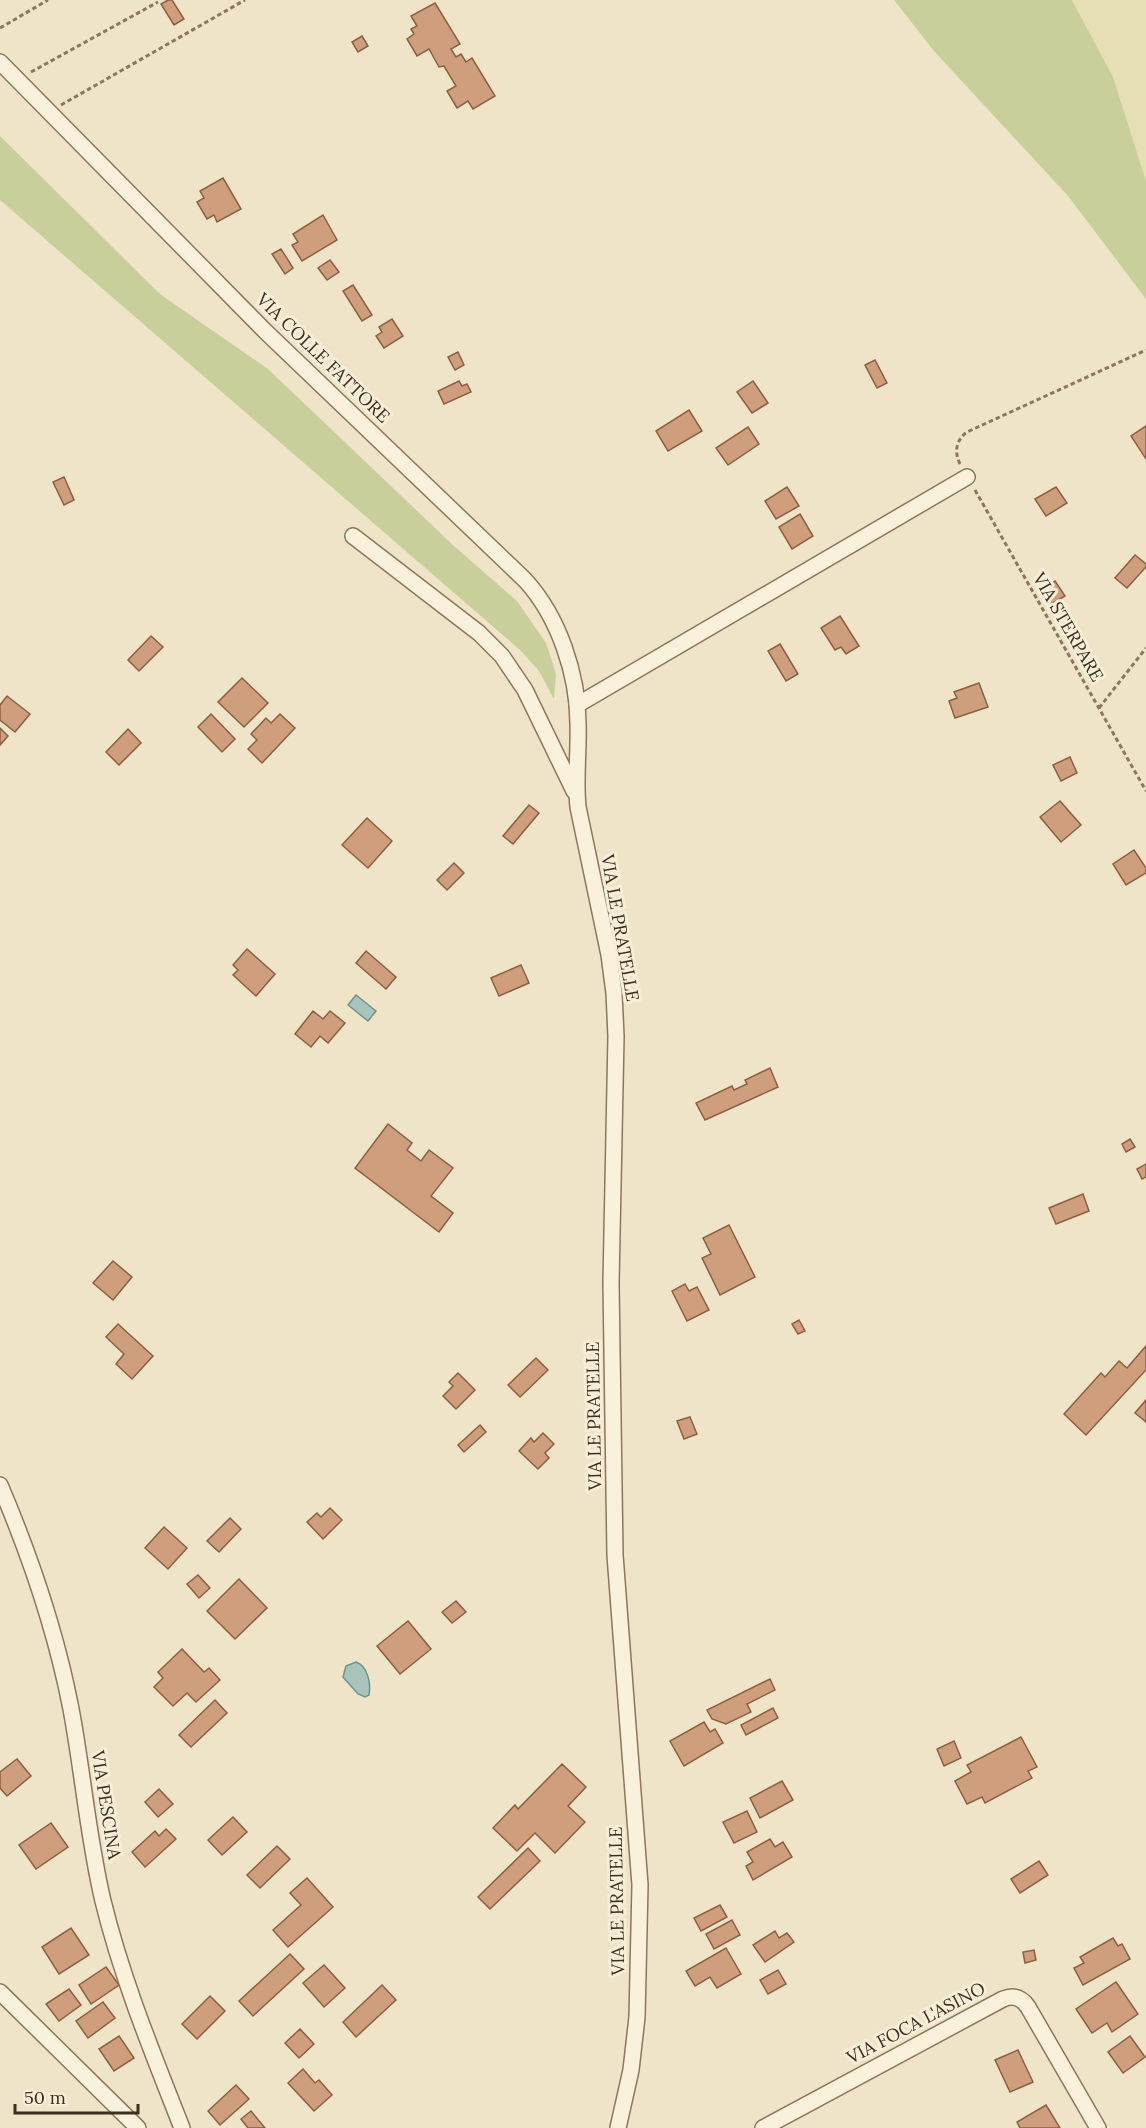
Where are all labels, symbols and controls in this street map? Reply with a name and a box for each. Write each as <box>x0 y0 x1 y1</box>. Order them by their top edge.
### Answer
street label: VIA COLLE FATTORE <box>251 287 395 427</box>
street label: VIA STERPARE <box>1027 567 1109 685</box>
street label: VIA LE PRATELLE <box>596 852 645 1003</box>
street label: VIA LE PRATELLE <box>581 1341 606 1492</box>
street label: VIA PESCINA <box>86 1748 127 1862</box>
street label: VIA LE PRATELLE <box>604 1826 629 1977</box>
street label: VIA FOCA L'ASINO <box>842 1976 989 2069</box>
scale bar <box>15 2077 138 2115</box>
text: 50 m <box>24 2086 66 2109</box>

